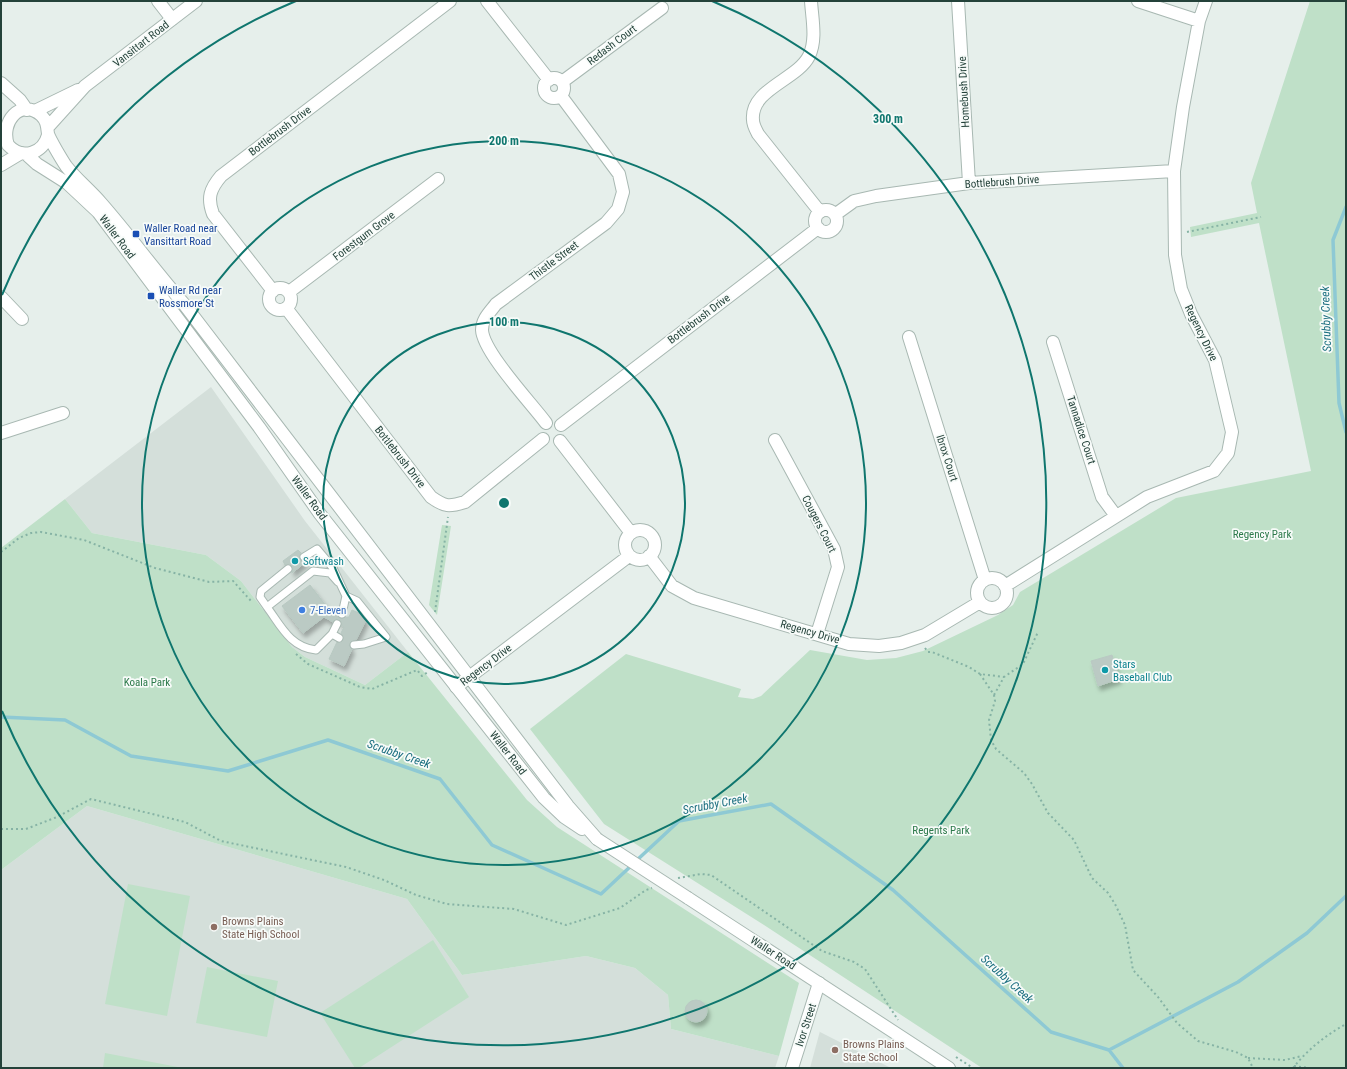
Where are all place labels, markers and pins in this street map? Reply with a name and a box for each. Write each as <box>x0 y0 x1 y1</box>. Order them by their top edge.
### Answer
place label: Waller Road near Vansittart Road <box>144 222 218 248</box>
marker: Waller Road near Vansittart Road <box>131 229 141 239</box>
place label: Waller Rd near Rossmore St <box>159 284 222 310</box>
marker: Waller Rd near Rossmore St <box>146 291 156 301</box>
centre of rings <box>497 496 511 510</box>
place label: Softwash <box>303 555 344 568</box>
marker: Softwash <box>290 556 300 566</box>
place label: 7-Eleven <box>310 604 346 617</box>
marker: 7-Eleven <box>297 605 307 615</box>
place label: Stars Baseball Club <box>1113 658 1172 684</box>
marker: Stars Baseball Club <box>1100 665 1110 675</box>
place label: Browns Plains State High School <box>222 915 299 941</box>
marker: Browns Plains State High School <box>209 922 219 932</box>
place label: Browns Plains State School <box>843 1038 905 1064</box>
marker: Browns Plains State School <box>830 1045 840 1055</box>

